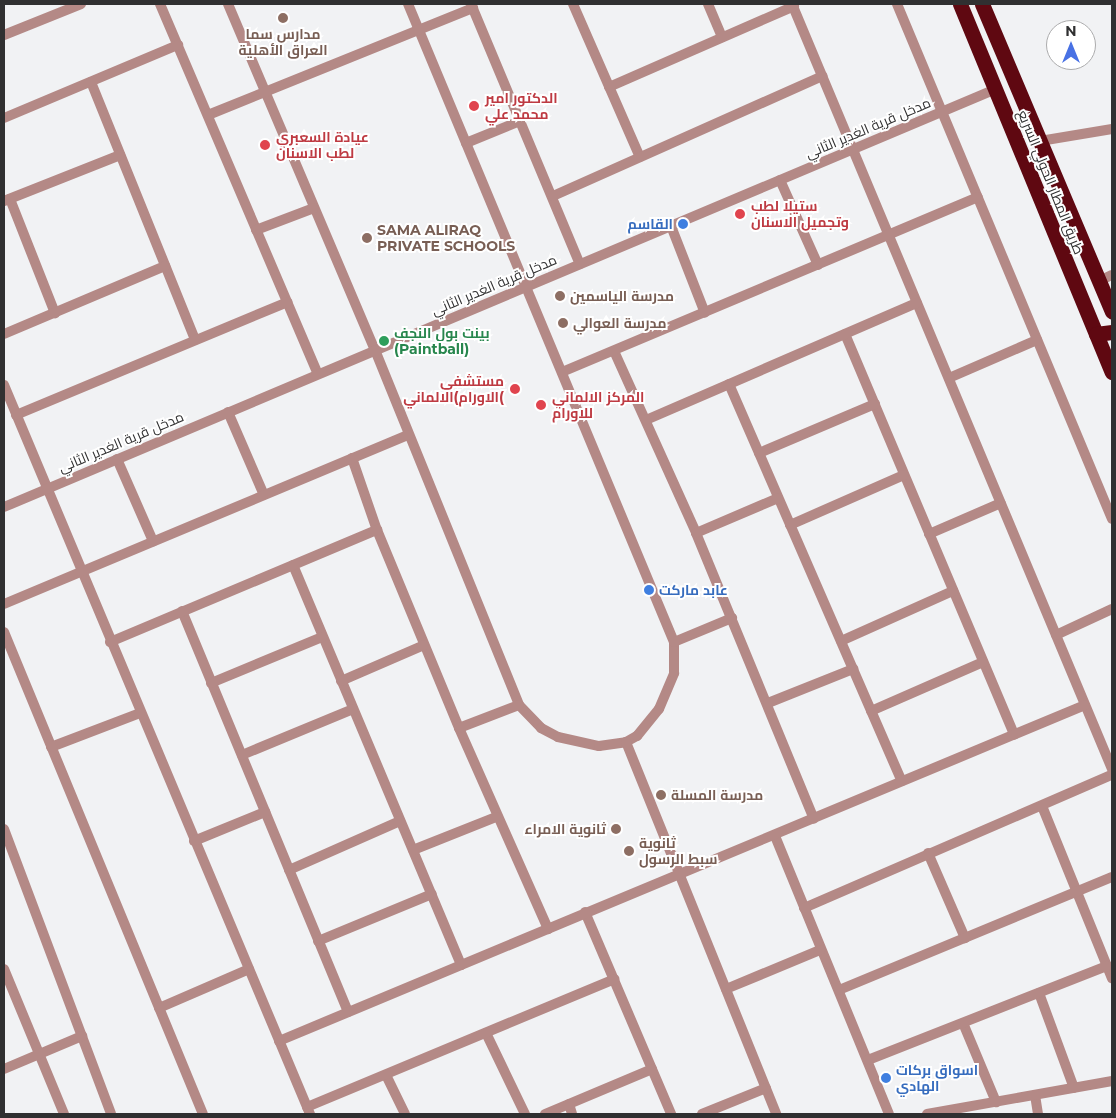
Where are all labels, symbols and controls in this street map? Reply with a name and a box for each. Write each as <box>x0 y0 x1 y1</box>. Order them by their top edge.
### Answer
marker: مدارس سما العراق الأهلية <box>277 12 289 24</box>
north arrow <box>1046 20 1096 70</box>
text: N <box>1065 22 1077 40</box>
place label: مدارس سما العراق الأهلية <box>238 26 328 58</box>
place label: الدكتور امير محمد علي <box>485 90 558 122</box>
street label: مدخل قرية الغدير الثاني <box>803 94 933 162</box>
marker: الدكتور امير محمد علي <box>467 99 481 113</box>
street label: طريق المطار الحولي السريع <box>1014 107 1088 257</box>
place label: عيادة السعبري لطب الاسنان <box>276 129 369 162</box>
marker: عيادة السعبري لطب الاسنان <box>258 138 272 152</box>
place label: ستيلا لطب وتجميل الاسنان <box>751 198 849 230</box>
marker: ستيلا لطب وتجميل الاسنان <box>733 207 747 221</box>
place label: القاسم <box>628 216 673 232</box>
marker: القاسم <box>677 218 689 230</box>
place label: SAMA ALIRAQ PRIVATE SCHOOLS <box>377 222 515 254</box>
marker: SAMA ALIRAQ PRIVATE SCHOOLS <box>361 232 373 244</box>
street label: مدخل قرية الغدير الثاني <box>429 251 559 319</box>
place label: مدرسة الياسمين <box>570 288 674 304</box>
marker: مدرسة الياسمين <box>554 290 566 302</box>
place label: مدرسة العوالي <box>573 315 667 331</box>
marker: مدرسة العوالي <box>557 317 569 329</box>
place label: بينت بول النجف (Paintball) <box>394 325 490 358</box>
marker: بينت بول النجف (Paintball) <box>378 335 390 347</box>
place label: مستشفى الاورام)الالماني( <box>403 373 504 406</box>
marker: مستشفى الاورام)الالماني( <box>508 382 522 396</box>
place label: المركز الالماني للاورام <box>552 389 644 422</box>
marker: المركز الالماني للاورام <box>534 398 548 412</box>
street label: مدخل قرية الغدير الثاني <box>56 408 186 476</box>
place label: عابد ماركت <box>659 582 728 598</box>
marker: عابد ماركت <box>643 584 655 596</box>
place label: مدرسة المسلة <box>671 787 763 803</box>
marker: مدرسة المسلة <box>655 789 667 801</box>
place label: ثانوية الامراء <box>525 821 606 837</box>
marker: ثانوية الامراء <box>610 823 622 835</box>
place label: ثانوية سبط الرسول <box>639 835 717 868</box>
marker: ثانوية سبط الرسول <box>623 845 635 857</box>
place label: اسواق بركات الهادي <box>896 1062 978 1094</box>
marker: اسواق بركات الهادي <box>880 1072 892 1084</box>

